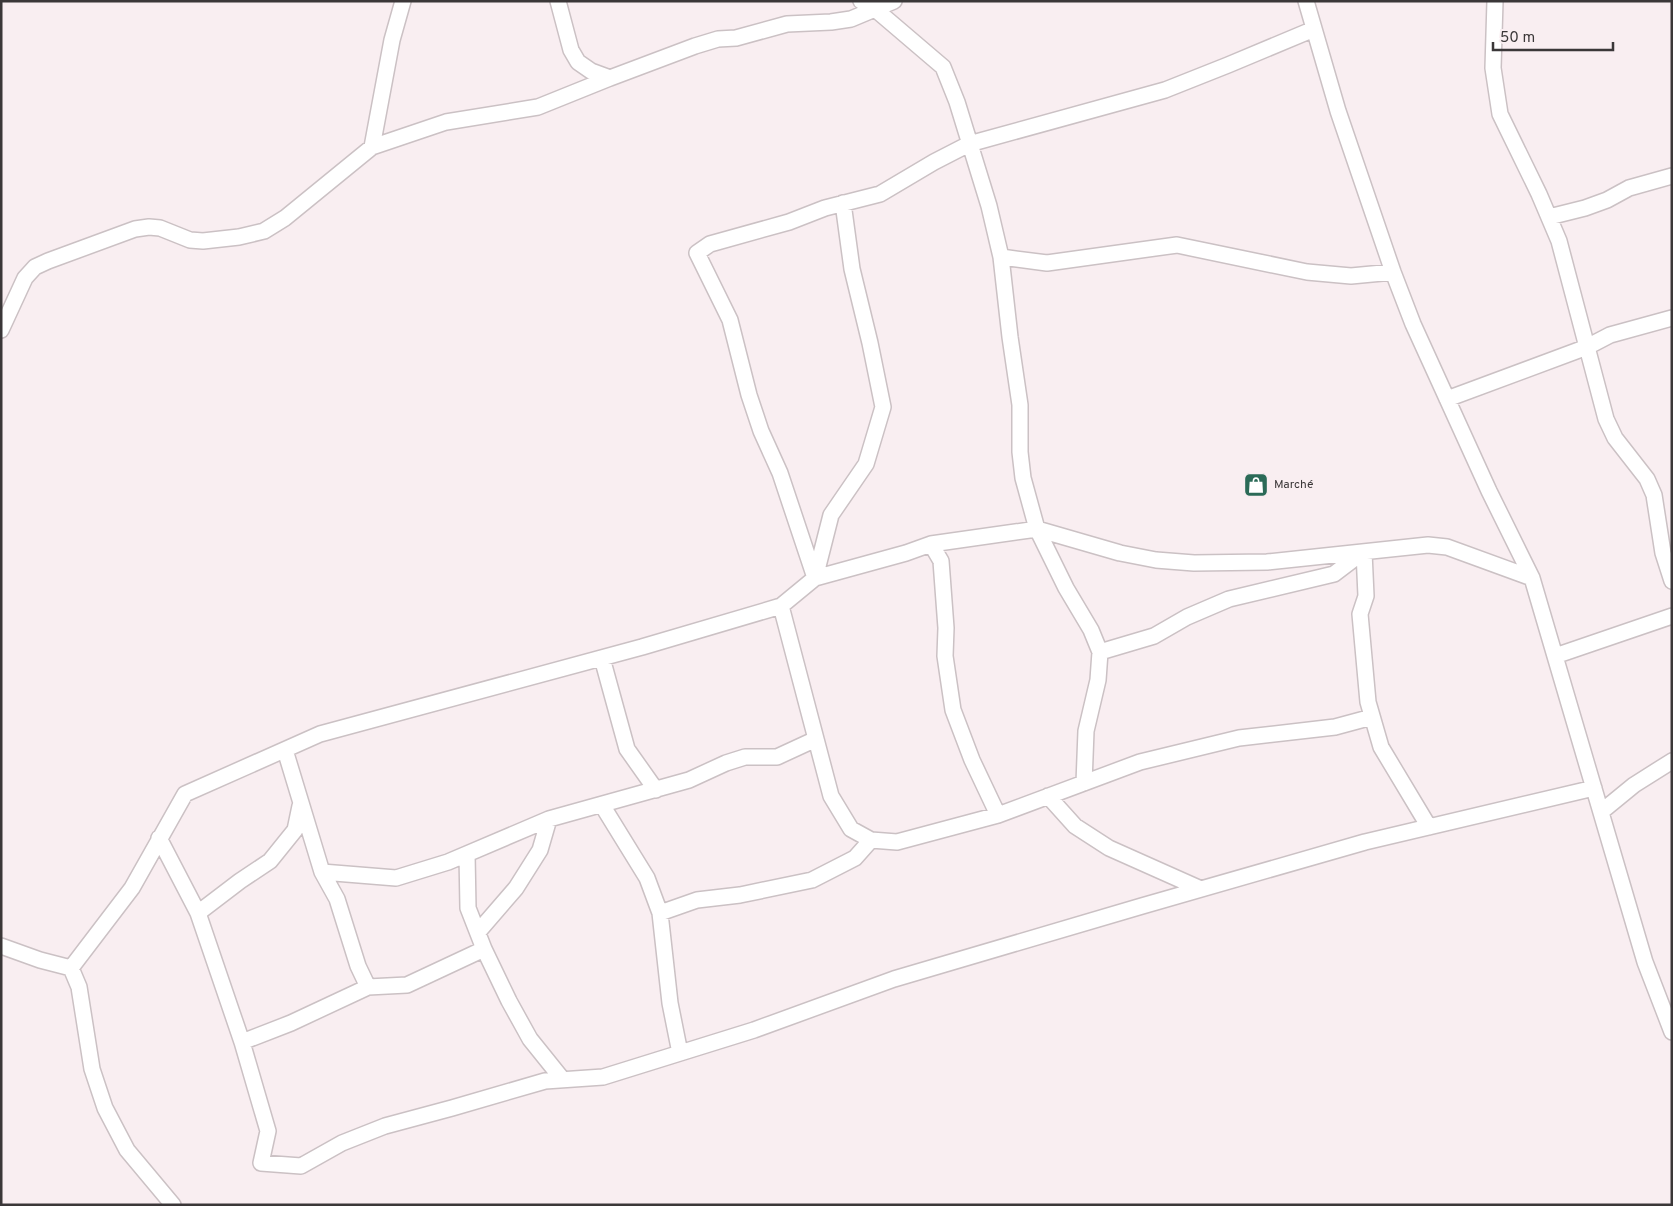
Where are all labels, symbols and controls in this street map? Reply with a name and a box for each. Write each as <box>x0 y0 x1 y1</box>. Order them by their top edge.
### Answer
scale bar <box>1493 20 1613 52</box>
text: 50 m <box>1500 29 1535 48</box>
shop icon: Marché <box>1243 472 1269 498</box>
place label: Marché <box>1274 477 1314 493</box>

